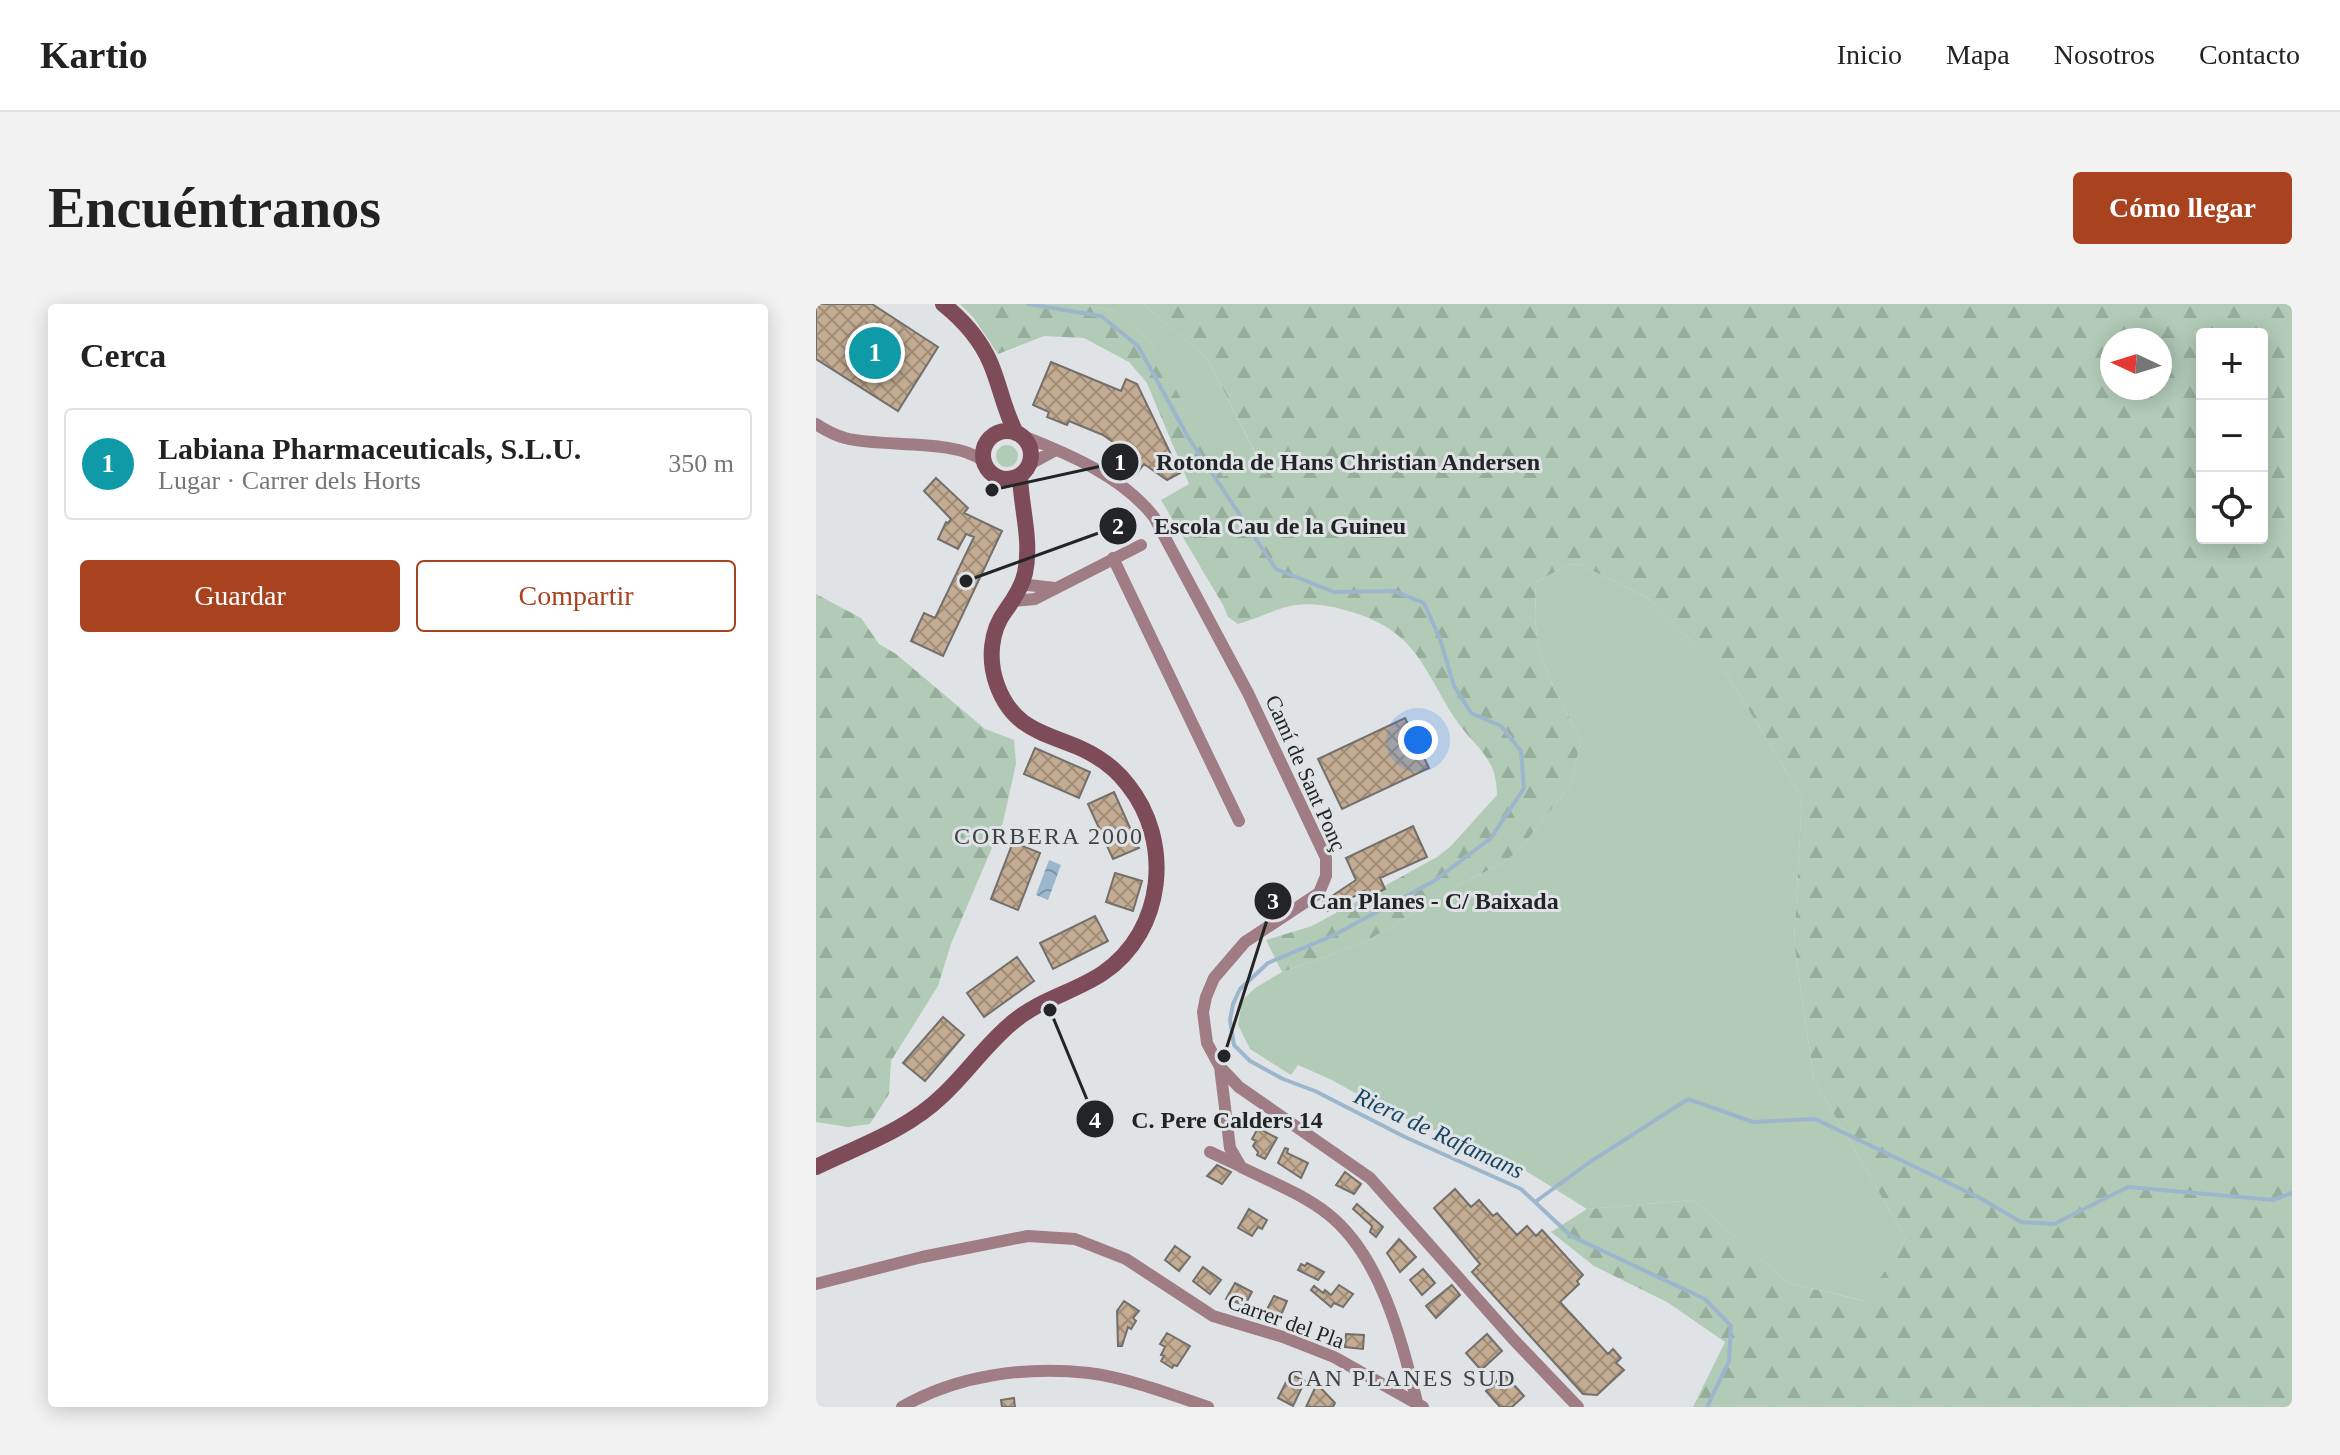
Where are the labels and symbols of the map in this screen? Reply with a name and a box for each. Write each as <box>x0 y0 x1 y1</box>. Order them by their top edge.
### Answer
pin: 1 <box>849 323 901 383</box>
north arrow <box>2100 328 2172 400</box>
callout: Rotonda de Hans Christian Andersen <box>1100 438 1557 486</box>
text: 1 <box>1114 449 1126 475</box>
text: Rotonda de Hans Christian Andersen <box>1156 449 1540 475</box>
callout: Escola Cau de la Guineu <box>1098 502 1422 550</box>
text: 2 <box>1112 513 1124 539</box>
text: Escola Cau de la Guineu <box>1154 513 1406 539</box>
street label: Camí de Sant Ponç <box>1260 691 1352 855</box>
your location <box>1398 720 1438 760</box>
district label: CORBERA 2000 <box>954 823 1144 849</box>
callout: Can Planes - C/ Baixada <box>1253 877 1574 925</box>
text: 3 <box>1267 888 1279 914</box>
text: Can Planes - C/ Baixada <box>1309 888 1559 914</box>
water label: Riera de Rafamans <box>1349 1082 1528 1184</box>
callout: C. Pere Calders 14 <box>1075 1095 1338 1143</box>
text: 4 <box>1089 1107 1101 1133</box>
text: C. Pere Calders 14 <box>1131 1107 1323 1133</box>
street label: Carrer del Pla <box>1224 1288 1348 1354</box>
district label: CAN PLANES SUD <box>1287 1365 1517 1391</box>

